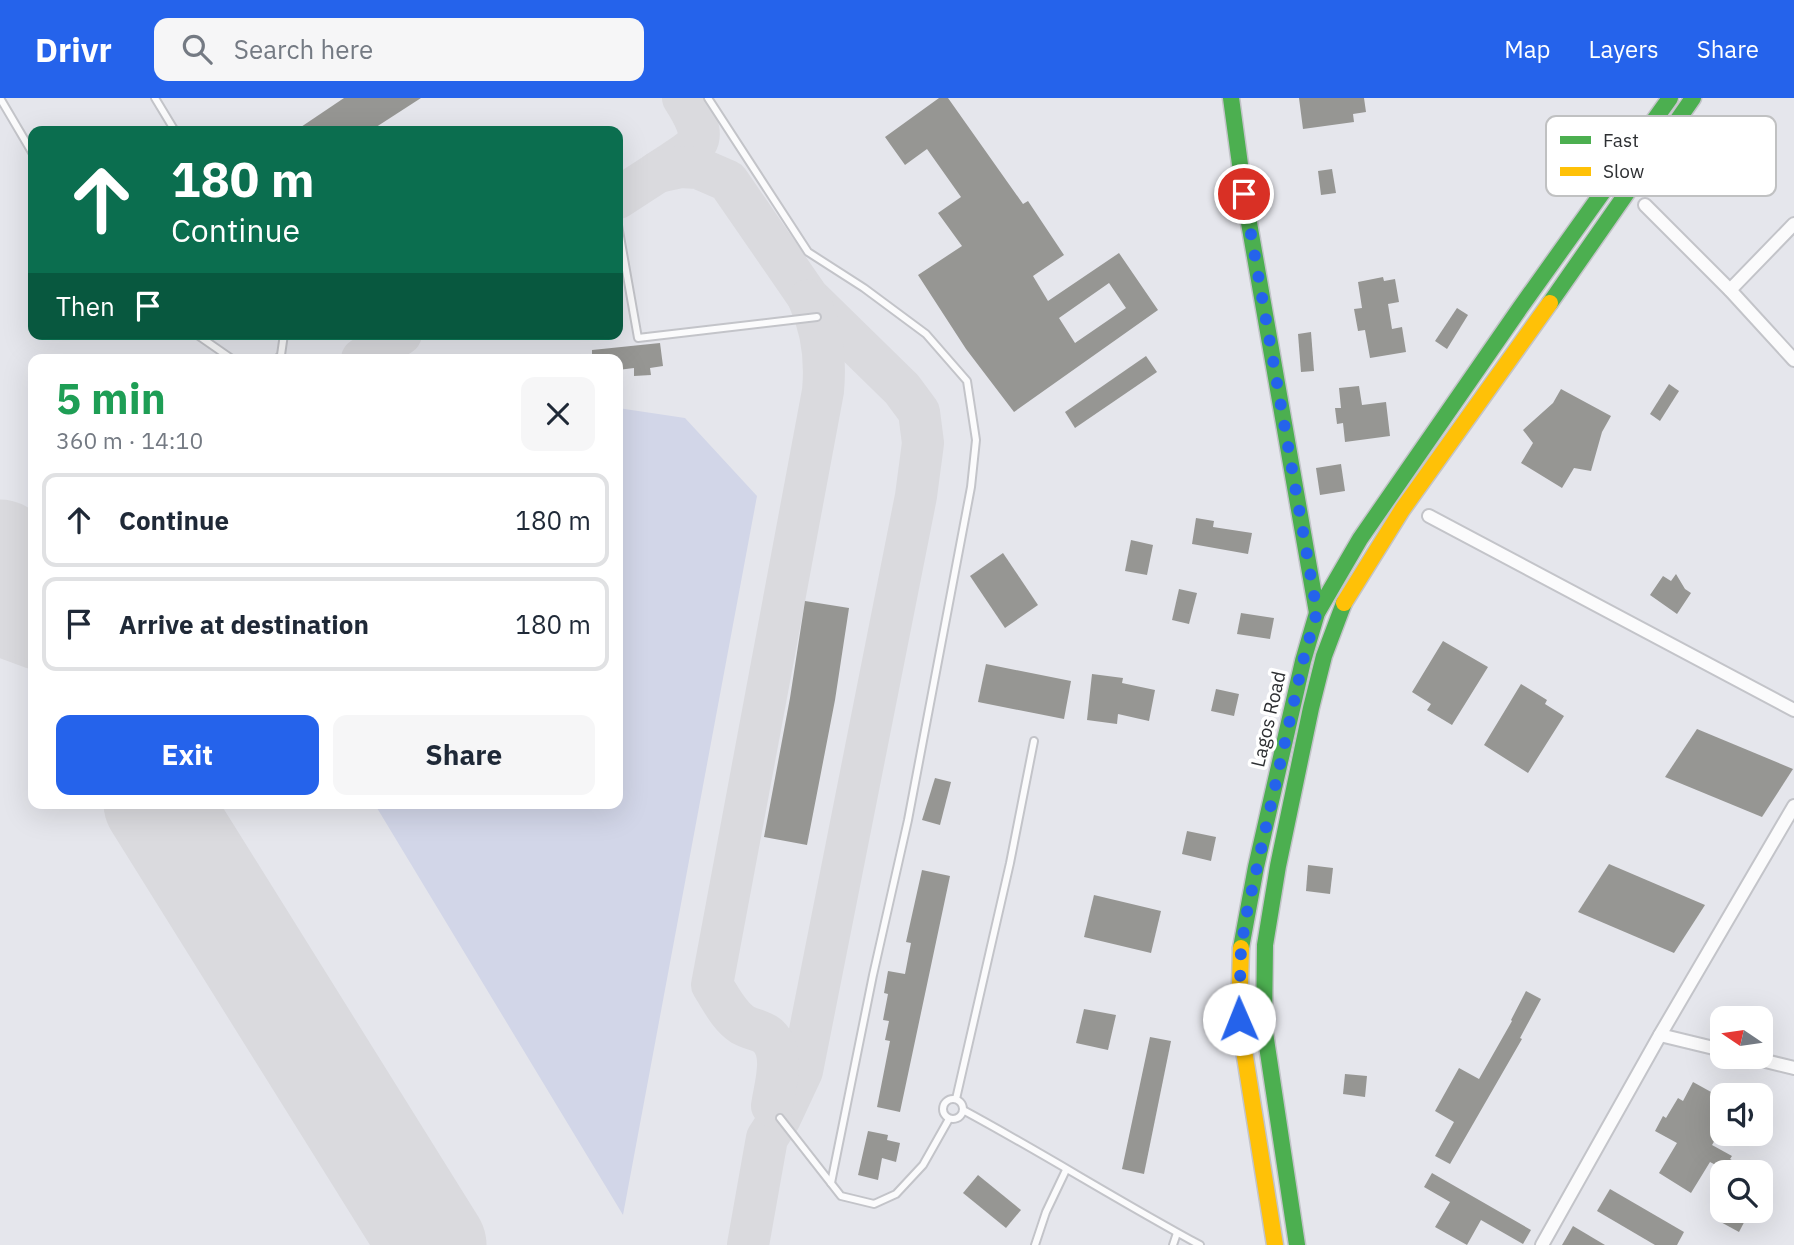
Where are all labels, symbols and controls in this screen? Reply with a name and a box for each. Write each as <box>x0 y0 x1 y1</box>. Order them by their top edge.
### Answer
search box <box>154 18 644 81</box>
text: Drivr <box>35 28 112 71</box>
icon: search <box>178 30 216 68</box>
text: Search here <box>234 32 373 66</box>
text: Map <box>1504 33 1551 65</box>
text: Layers <box>1589 33 1659 65</box>
text: Share <box>1697 33 1759 65</box>
legend <box>1546 116 1776 196</box>
text: Fast <box>1603 128 1639 152</box>
text: 180 m <box>171 147 315 210</box>
icon: ahead <box>56 154 147 245</box>
text: Slow <box>1603 159 1644 183</box>
pin <box>1214 164 1274 224</box>
icon: arrive <box>1225 175 1263 213</box>
text: Continue <box>171 209 300 251</box>
icon: arrive <box>129 287 167 325</box>
text: Then <box>56 289 115 323</box>
text: 5 min <box>56 371 166 426</box>
button: close <box>521 377 595 451</box>
text: 360 m · 14:10 <box>56 425 203 455</box>
icon: ahead <box>60 501 98 539</box>
text: Continue <box>119 503 229 537</box>
text: 180 m <box>515 503 591 537</box>
icon: arrive <box>60 605 98 643</box>
text: Arrive at destination <box>119 607 369 641</box>
text: 180 m <box>515 607 591 641</box>
street label: Lagos Road <box>1245 669 1291 769</box>
button: Exit <box>56 715 319 795</box>
button: Share <box>333 715 595 795</box>
position arrow <box>1202 982 1276 1056</box>
north arrow <box>1710 1006 1773 1069</box>
map controls <box>1710 1006 1773 1223</box>
button: sound <box>1710 1083 1773 1146</box>
button: search <box>1710 1160 1773 1223</box>

